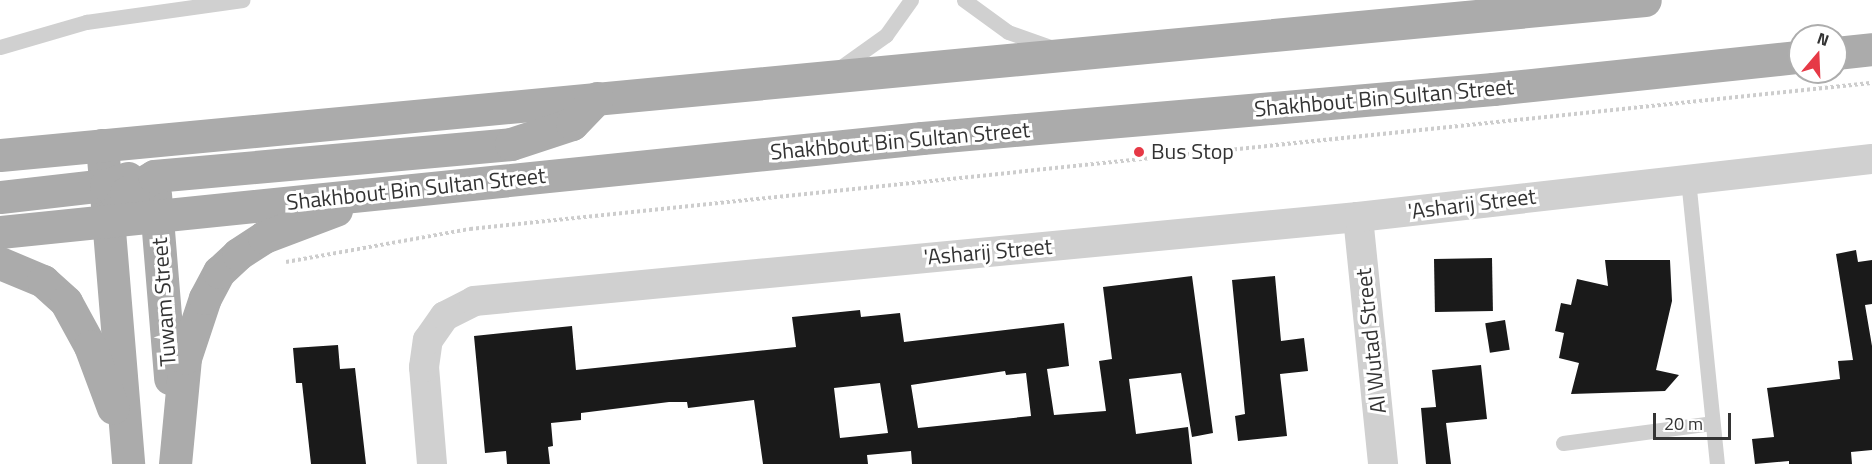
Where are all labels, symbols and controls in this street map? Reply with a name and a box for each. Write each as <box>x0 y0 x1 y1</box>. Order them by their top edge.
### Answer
north arrow <box>1788 24 1848 84</box>
text: N <box>1814 26 1832 52</box>
street label: Shakhbout Bin Sultan Street <box>1253 74 1515 122</box>
street label: Shakhbout Bin Sultan Street <box>769 117 1031 165</box>
place label: Bus Stop <box>1151 139 1234 165</box>
marker: Bus Stop <box>1132 145 1146 159</box>
street label: Shakhbout Bin Sultan Street <box>285 162 547 216</box>
street label: 'Asharij Street <box>1407 183 1537 225</box>
street label: 'Asharij Street <box>923 233 1053 271</box>
street label: Tuwam Street <box>146 237 182 367</box>
street label: Al Wutad Street <box>1350 267 1392 415</box>
scale bar <box>1656 401 1734 439</box>
text: 20 m <box>1664 410 1703 437</box>

